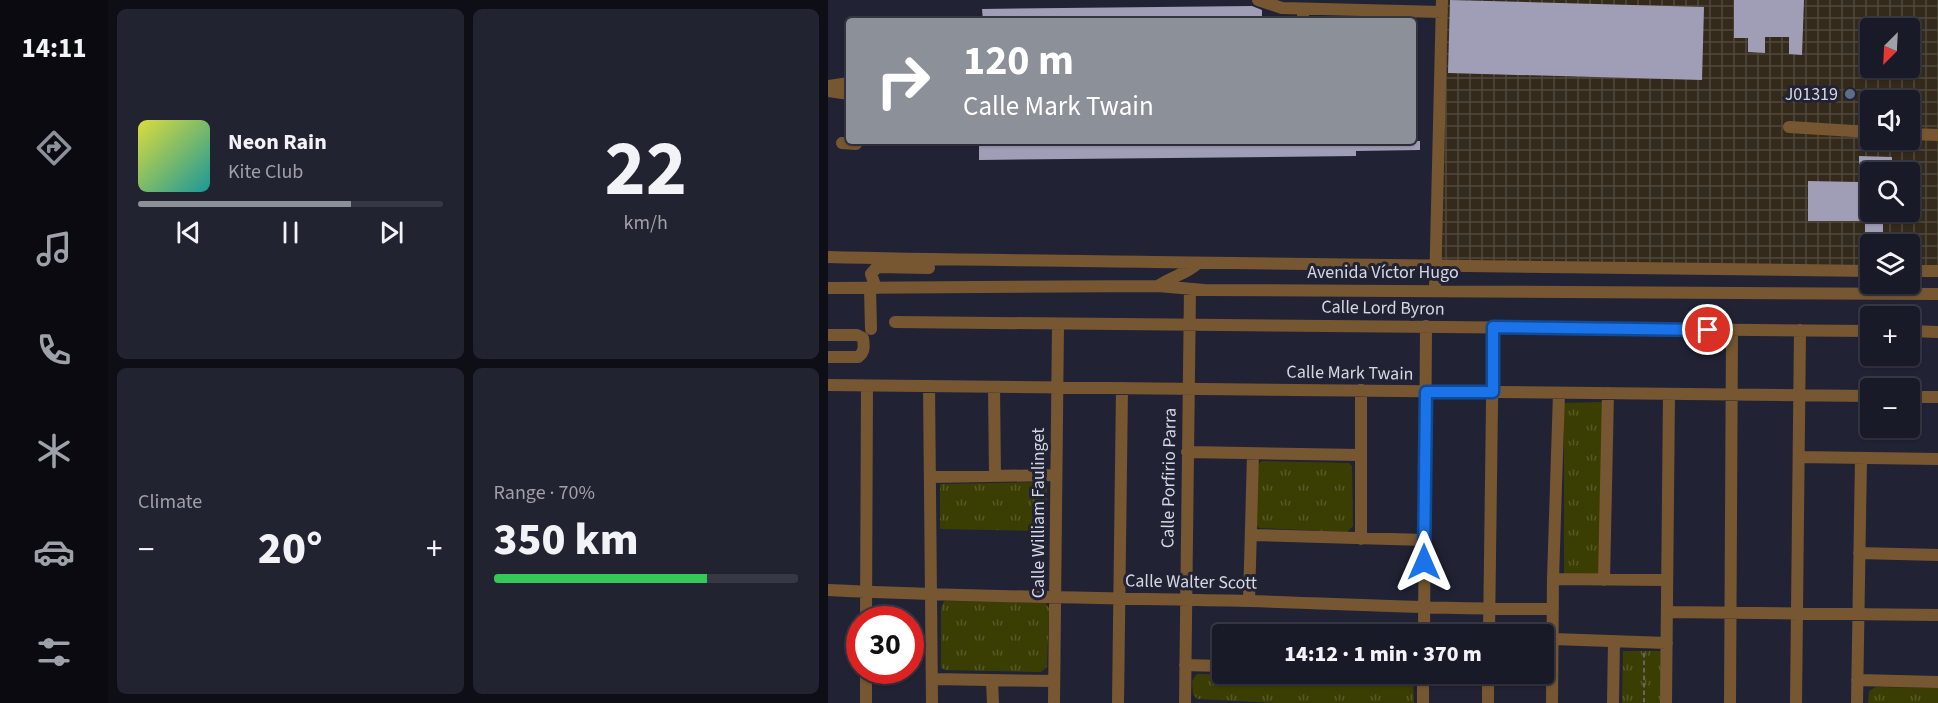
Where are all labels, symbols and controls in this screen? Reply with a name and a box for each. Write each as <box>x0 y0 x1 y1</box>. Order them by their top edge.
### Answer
north arrow <box>1860 18 1920 78</box>
map controls <box>1860 18 1920 438</box>
text: 14:11 <box>21 29 87 68</box>
text: 120 m <box>963 31 1074 91</box>
icon: right <box>864 42 942 120</box>
place label: J01319 <box>1785 82 1838 107</box>
text: Calle Mark Twain <box>963 87 1154 126</box>
marker: J01319 <box>1843 87 1857 101</box>
button: sound <box>1860 90 1920 150</box>
text: 22 <box>605 114 687 225</box>
text: Neon Rain <box>228 126 327 158</box>
icon: directions <box>33 127 75 169</box>
text: Kite Club <box>228 158 303 186</box>
button: search <box>1860 162 1920 222</box>
text: km/h <box>624 209 668 237</box>
icon: previous <box>172 216 205 249</box>
icon: pause <box>274 216 307 249</box>
icon: next <box>375 216 408 249</box>
icon: music <box>33 228 75 270</box>
button: layers <box>1860 234 1920 294</box>
street label: Avenida Víctor Hugo <box>1307 260 1459 285</box>
street label: Calle Lord Byron <box>1321 294 1445 322</box>
pin <box>1682 304 1733 355</box>
button: + <box>1860 306 1920 366</box>
icon: arrive <box>1691 313 1724 346</box>
icon: phone <box>33 329 75 371</box>
street label: Calle Mark Twain <box>1286 359 1414 387</box>
button: − <box>1860 378 1920 438</box>
street label: Calle Porfirio Parra <box>1155 408 1183 548</box>
street label: Calle William Faulinget <box>1026 428 1051 598</box>
icon: climate <box>33 430 75 472</box>
text: Range · 70% <box>494 479 595 507</box>
text: Climate <box>138 488 202 516</box>
text: 350 km <box>494 508 639 572</box>
text: 20° <box>258 517 323 581</box>
text: − <box>138 526 154 573</box>
text: + <box>426 526 442 573</box>
position arrow <box>1392 530 1456 594</box>
icon: car <box>33 531 75 573</box>
street label: Calle Walter Scott <box>1125 568 1257 596</box>
speed limit sign: 30 <box>846 606 924 684</box>
icon: filters <box>33 631 75 673</box>
text: 14:12 · 1 min · 370 m <box>1284 638 1482 670</box>

